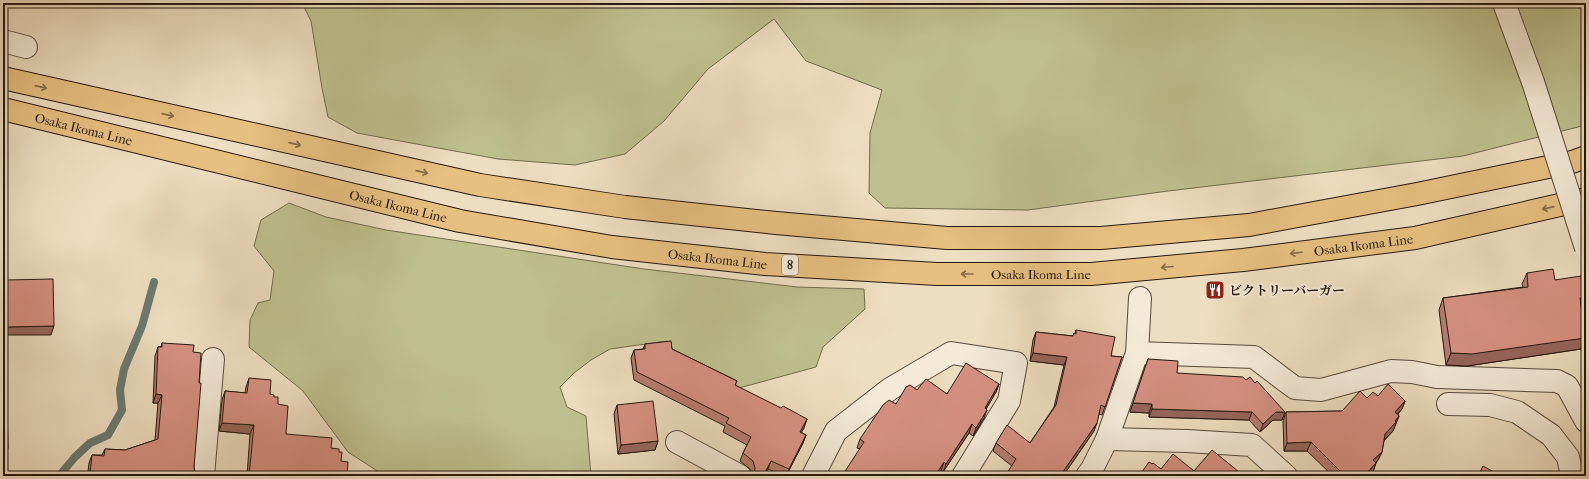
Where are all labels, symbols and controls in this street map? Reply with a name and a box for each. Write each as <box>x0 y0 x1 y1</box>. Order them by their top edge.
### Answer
one-way arrow <box>34 83 47 91</box>
street label: Osaka Ikoma Line <box>33 110 134 149</box>
one-way arrow <box>161 112 174 120</box>
one-way arrow <box>288 140 301 148</box>
one-way arrow <box>415 169 428 177</box>
street label: Osaka Ikoma Line <box>348 187 449 226</box>
one-way arrow <box>1542 205 1555 213</box>
street label: Osaka Ikoma Line <box>1313 231 1415 259</box>
street label: Osaka Ikoma Line <box>667 246 769 272</box>
one-way arrow <box>1290 249 1303 257</box>
road number: 8 <box>782 255 798 275</box>
one-way arrow <box>1161 263 1174 270</box>
street label: Osaka Ikoma Line <box>991 267 1092 282</box>
one-way arrow <box>961 270 974 278</box>
restaurant icon: ビクトリーバーガー <box>1204 279 1226 301</box>
place label: ビクトリーバーガー <box>1229 283 1345 298</box>

